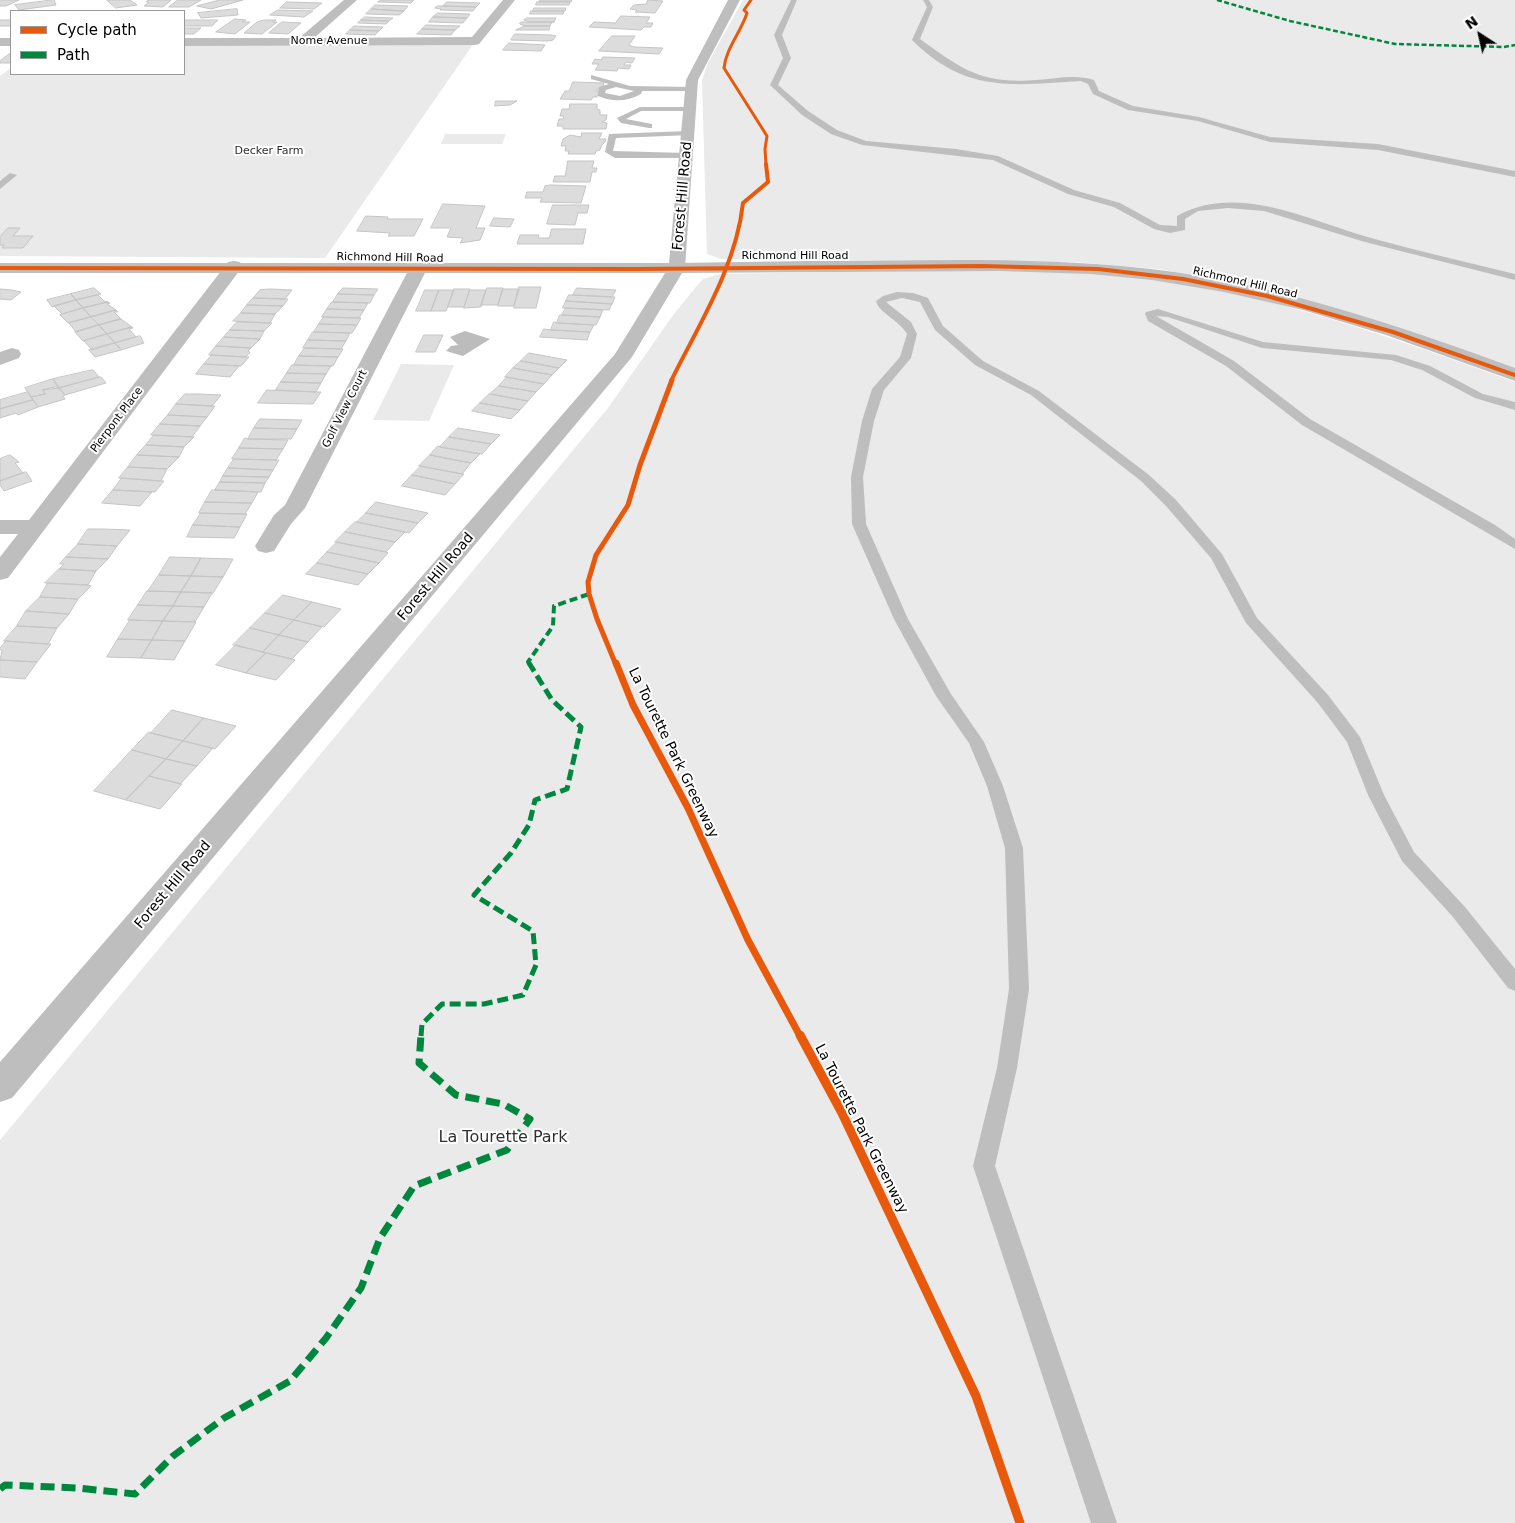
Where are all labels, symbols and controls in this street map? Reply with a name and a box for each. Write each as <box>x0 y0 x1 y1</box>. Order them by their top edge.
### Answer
legend <box>10 10 185 75</box>
north arrow <box>1455 10 1505 60</box>
text: N <box>1462 13 1481 33</box>
text: Cycle path <box>57 21 137 39</box>
street label: Nome Avenue <box>291 34 367 48</box>
text: Path <box>57 46 90 64</box>
street label: Forest Hill Road <box>670 141 696 251</box>
park label: Decker Farm <box>234 144 304 158</box>
street label: Richmond Hill Road <box>741 249 849 263</box>
street label: Richmond Hill Road <box>336 250 444 266</box>
street label: Richmond Hill Road <box>1191 265 1299 301</box>
street label: Golf View Court <box>320 368 370 450</box>
street label: Pierpont Place <box>88 385 146 455</box>
street label: Forest Hill Road <box>394 530 478 624</box>
street label: La Tourette Park Greenway <box>624 665 722 841</box>
street label: Forest Hill Road <box>131 838 215 932</box>
street label: La Tourette Park Greenway <box>811 1041 911 1217</box>
park label: La Tourette Park <box>439 1128 567 1148</box>

